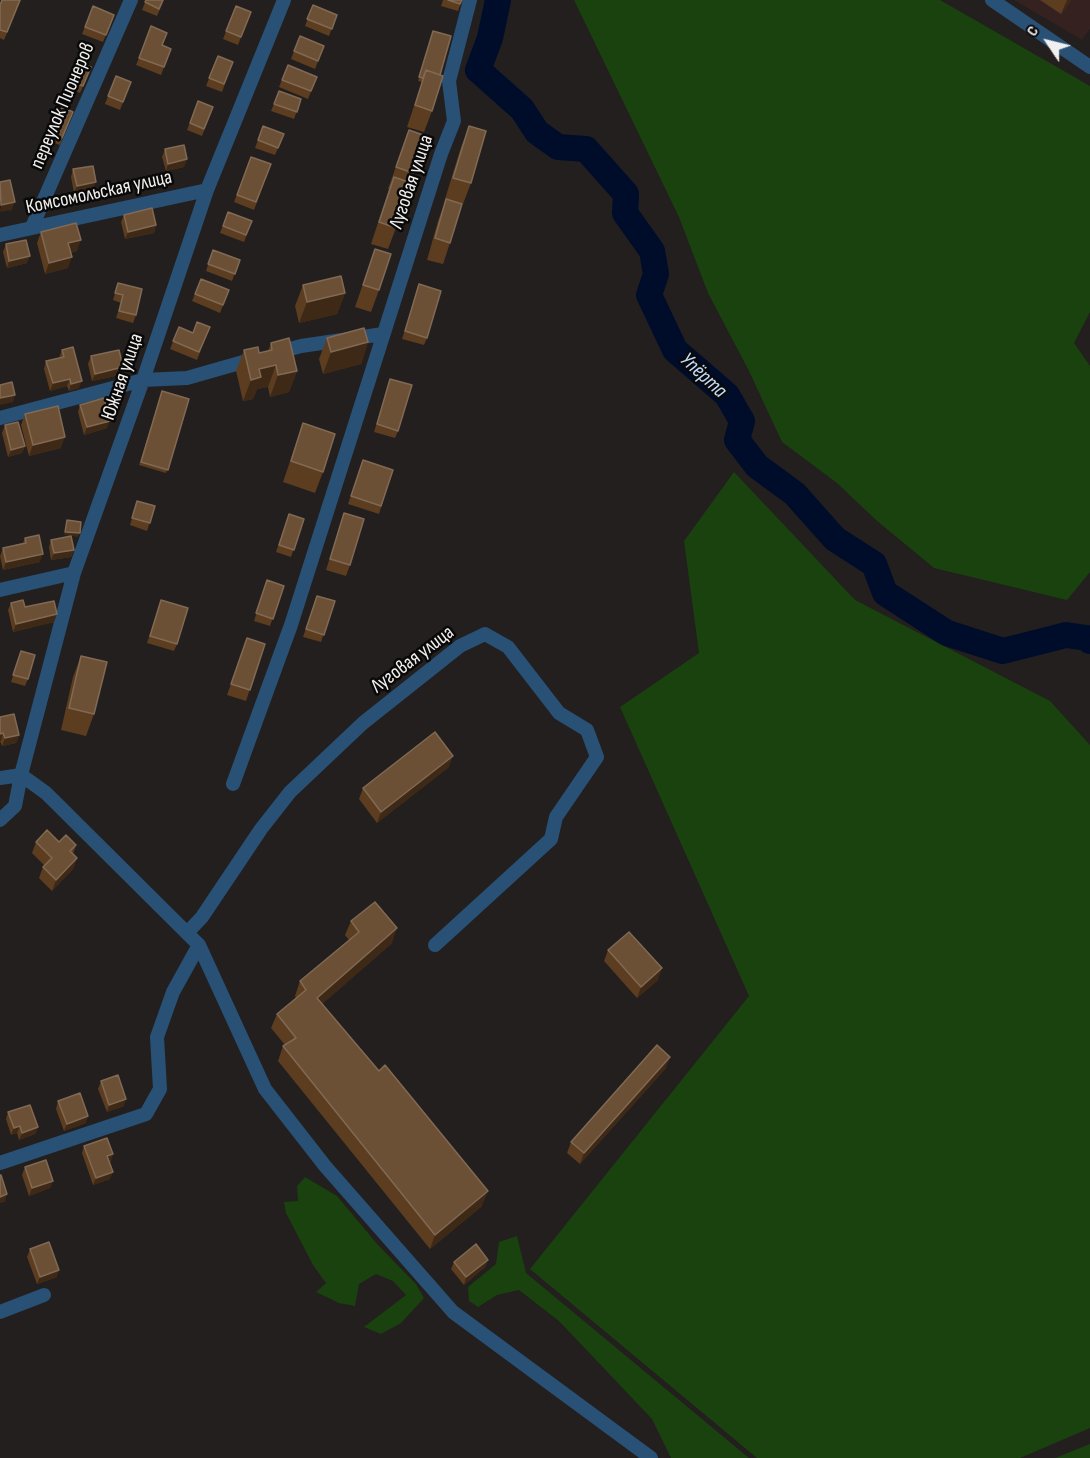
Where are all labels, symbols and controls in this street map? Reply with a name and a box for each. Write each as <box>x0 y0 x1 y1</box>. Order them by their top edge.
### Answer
north arrow <box>1018 12 1078 72</box>
text: С <box>1023 23 1043 40</box>
street label: переулок Пионеров <box>26 39 100 173</box>
street label: Луговая улица <box>385 132 439 232</box>
street label: Комсомольская улица <box>24 166 174 220</box>
street label: Южная улица <box>97 330 149 424</box>
water label: Упёрта <box>674 348 732 404</box>
street label: Луговая улица <box>367 621 459 699</box>

